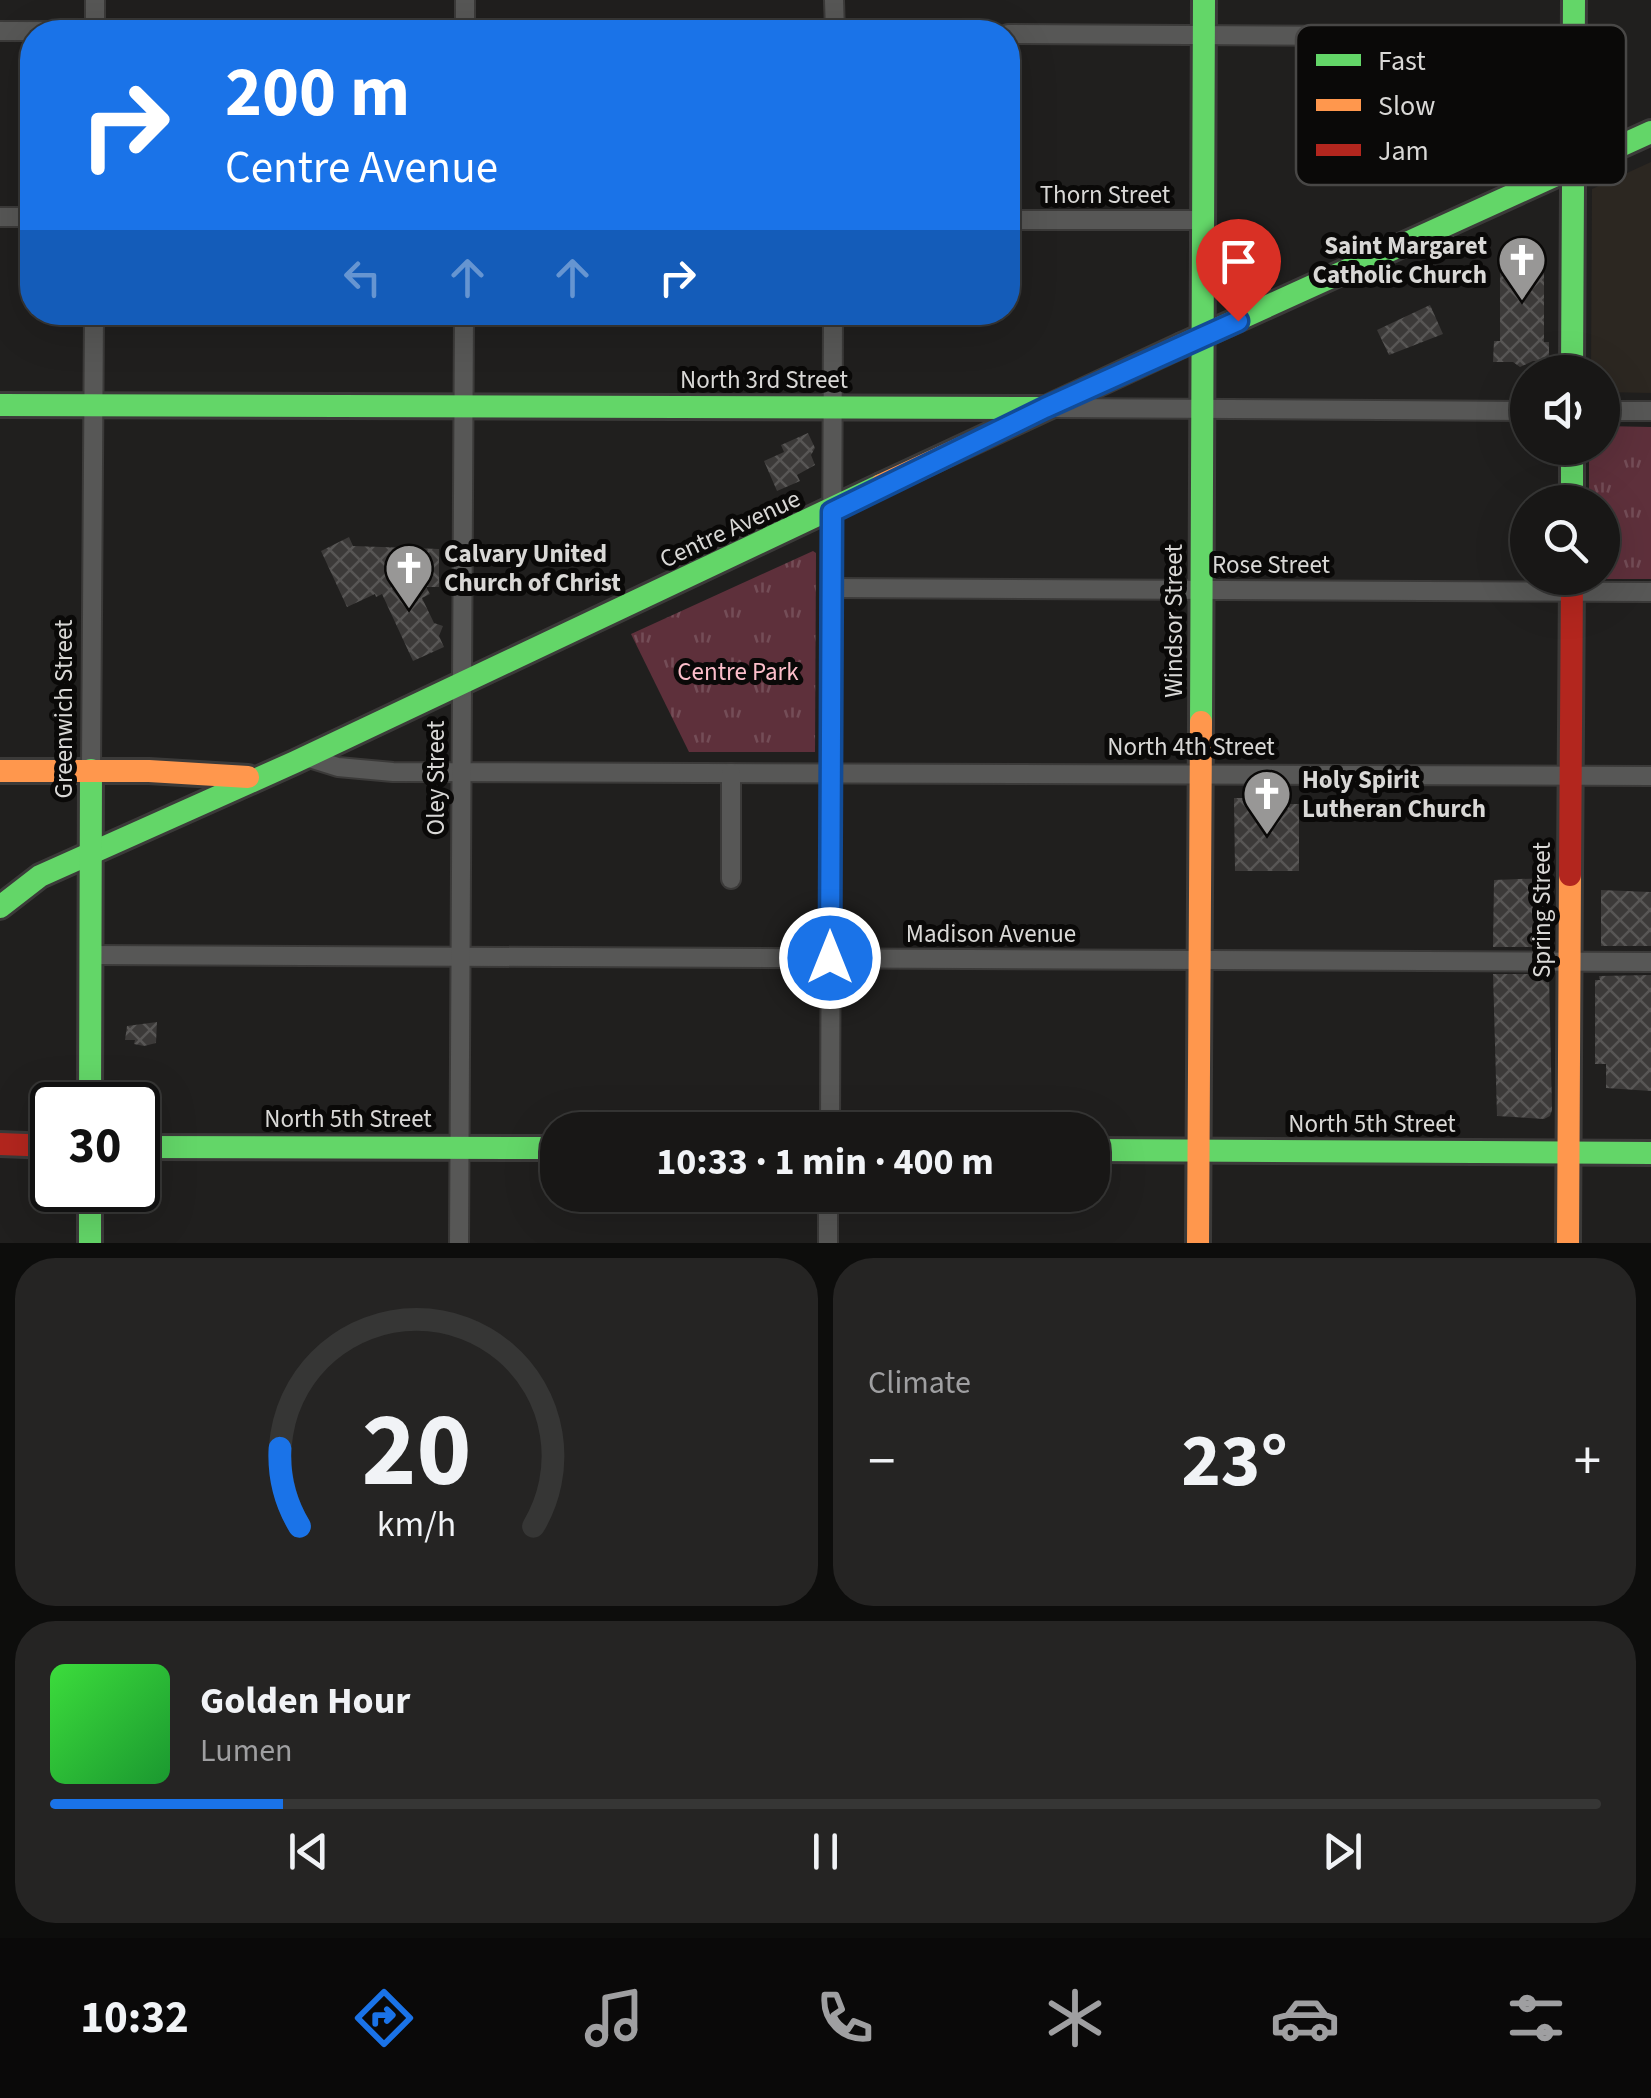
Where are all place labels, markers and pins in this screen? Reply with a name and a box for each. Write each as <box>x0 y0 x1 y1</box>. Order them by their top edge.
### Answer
pin <box>1196 219 1281 322</box>
place label: Saint Margaret Catholic Church <box>1313 228 1487 293</box>
church icon: Saint Margaret Catholic Church <box>1496 234 1548 302</box>
place label: Calvary United Church of Christ <box>444 536 621 601</box>
church icon: Calvary United Church of Christ <box>383 542 435 610</box>
place label: Holy Spirit Lutheran Church <box>1302 762 1486 827</box>
church icon: Holy Spirit Lutheran Church <box>1241 768 1293 836</box>

